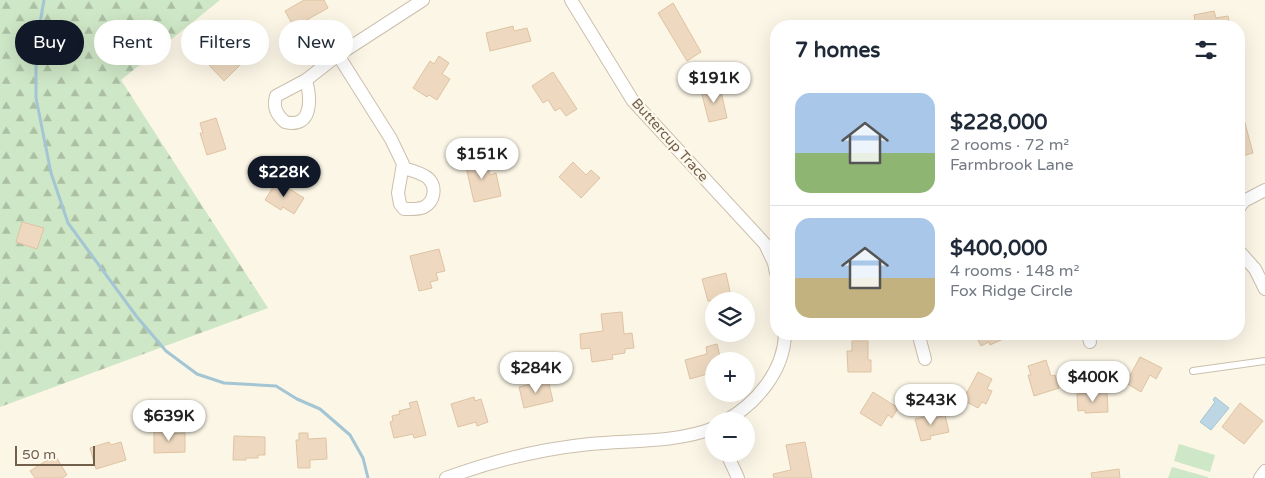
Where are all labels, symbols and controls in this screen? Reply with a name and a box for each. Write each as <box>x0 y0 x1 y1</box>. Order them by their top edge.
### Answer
chip: Buy <box>15 20 84 65</box>
chip: Rent <box>94 20 171 65</box>
chip: Filters <box>181 20 269 65</box>
chip: New <box>279 20 353 65</box>
icon: filters <box>1192 36 1220 64</box>
text: 7 homes <box>795 38 880 63</box>
pin: $191K <box>679 62 749 104</box>
text: $191K <box>689 68 739 88</box>
street label: Buttercup Trace <box>628 95 712 185</box>
text: $228,000 <box>950 110 1048 135</box>
icon: home <box>835 113 895 173</box>
text: 2 rooms · 72 m² <box>950 135 1069 155</box>
pin: $151K <box>447 138 517 180</box>
text: $151K <box>457 144 507 164</box>
text: Farmbrook Lane <box>950 155 1074 175</box>
pin: $228K <box>249 156 319 198</box>
text: $228K <box>259 162 309 182</box>
text: $400,000 <box>950 236 1048 261</box>
icon: home <box>835 238 895 298</box>
text: 4 rooms · 148 m² <box>950 261 1079 281</box>
text: Fox Ridge Circle <box>950 281 1073 301</box>
map controls <box>705 292 755 462</box>
button: layers <box>705 292 755 342</box>
pin: $284K <box>501 352 571 394</box>
button: + <box>705 352 755 402</box>
text: $284K <box>511 358 561 378</box>
pin: $400K <box>1058 360 1128 403</box>
text: $400K <box>1068 367 1118 387</box>
pin: $243K <box>896 384 966 426</box>
text: $243K <box>906 390 956 410</box>
pin: $639K <box>134 400 204 442</box>
text: $639K <box>144 406 194 426</box>
button: − <box>705 412 755 462</box>
scale bar <box>15 443 95 466</box>
text: 50 m <box>22 446 56 463</box>

